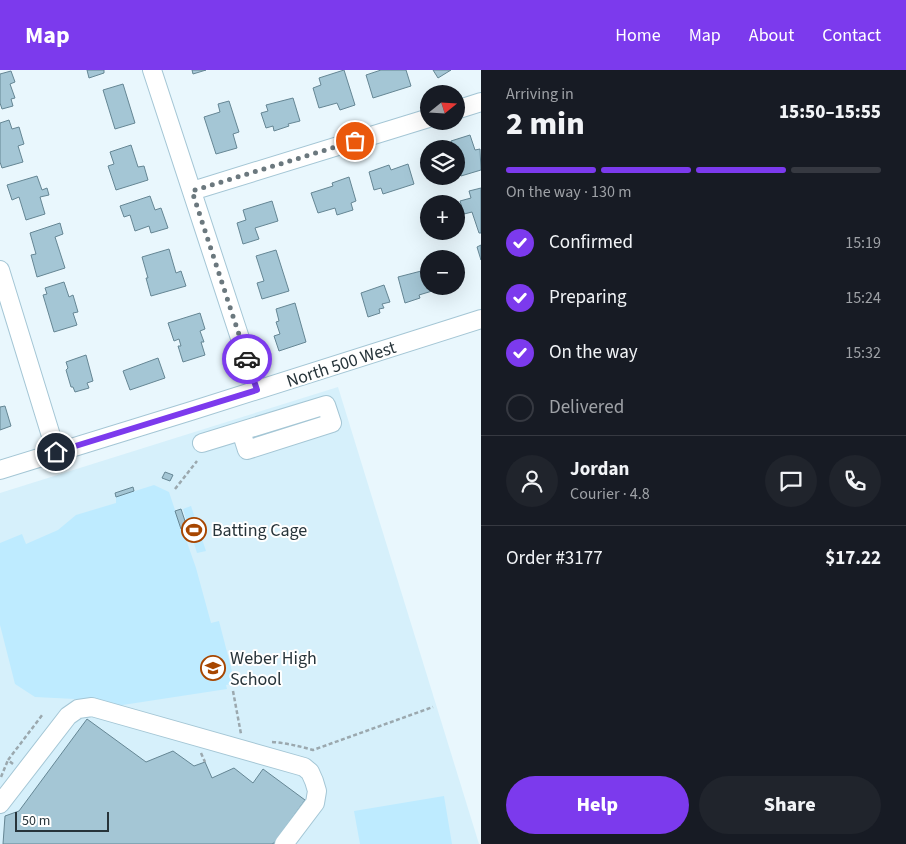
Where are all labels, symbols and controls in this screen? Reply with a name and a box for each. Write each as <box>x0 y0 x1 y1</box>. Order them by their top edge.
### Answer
text: Map <box>25 18 70 53</box>
text: Home <box>615 23 661 48</box>
text: Map <box>689 23 721 48</box>
text: About <box>749 23 794 48</box>
text: Contact <box>822 23 881 48</box>
text: Arriving in <box>506 83 574 105</box>
north arrow <box>420 85 465 130</box>
map controls <box>420 85 465 295</box>
text: 15:50–15:55 <box>779 99 881 126</box>
text: 2 min <box>506 101 585 147</box>
pin <box>334 120 376 162</box>
icon: bag <box>341 127 369 155</box>
button: layers <box>420 140 465 185</box>
text: On the way · 130 m <box>506 181 631 203</box>
button: + <box>420 195 465 240</box>
icon: check <box>506 229 534 257</box>
text: Confirmed <box>549 229 633 256</box>
text: 15:19 <box>845 232 881 254</box>
button: − <box>420 250 465 295</box>
icon: check <box>506 284 534 312</box>
text: Preparing <box>549 284 627 311</box>
text: 15:24 <box>845 287 881 309</box>
courier <box>222 334 272 384</box>
street label: North 500 West <box>283 335 399 394</box>
icon: check <box>506 339 534 367</box>
text: On the way <box>549 339 638 366</box>
text: 15:32 <box>845 342 881 364</box>
icon: car <box>233 345 261 373</box>
text: Delivered <box>549 394 624 421</box>
pin <box>35 431 77 473</box>
icon: home <box>42 438 70 466</box>
button: person <box>506 455 558 507</box>
button: chat <box>765 455 817 507</box>
button: phone <box>829 455 881 507</box>
text: Jordan <box>570 456 629 483</box>
text: Courier · 4.8 <box>570 483 650 505</box>
sports icon: Batting Cage <box>181 517 207 543</box>
place label: Batting Cage <box>212 518 307 543</box>
text: Order #3177 <box>506 545 603 572</box>
text: $17.22 <box>825 545 881 572</box>
place label: Weber High School <box>230 646 317 692</box>
school or university icon: Weber High School <box>200 655 226 681</box>
button: Help <box>506 776 689 834</box>
button: Share <box>699 776 881 834</box>
scale bar <box>15 809 109 832</box>
text: 50 m <box>22 811 50 831</box>

